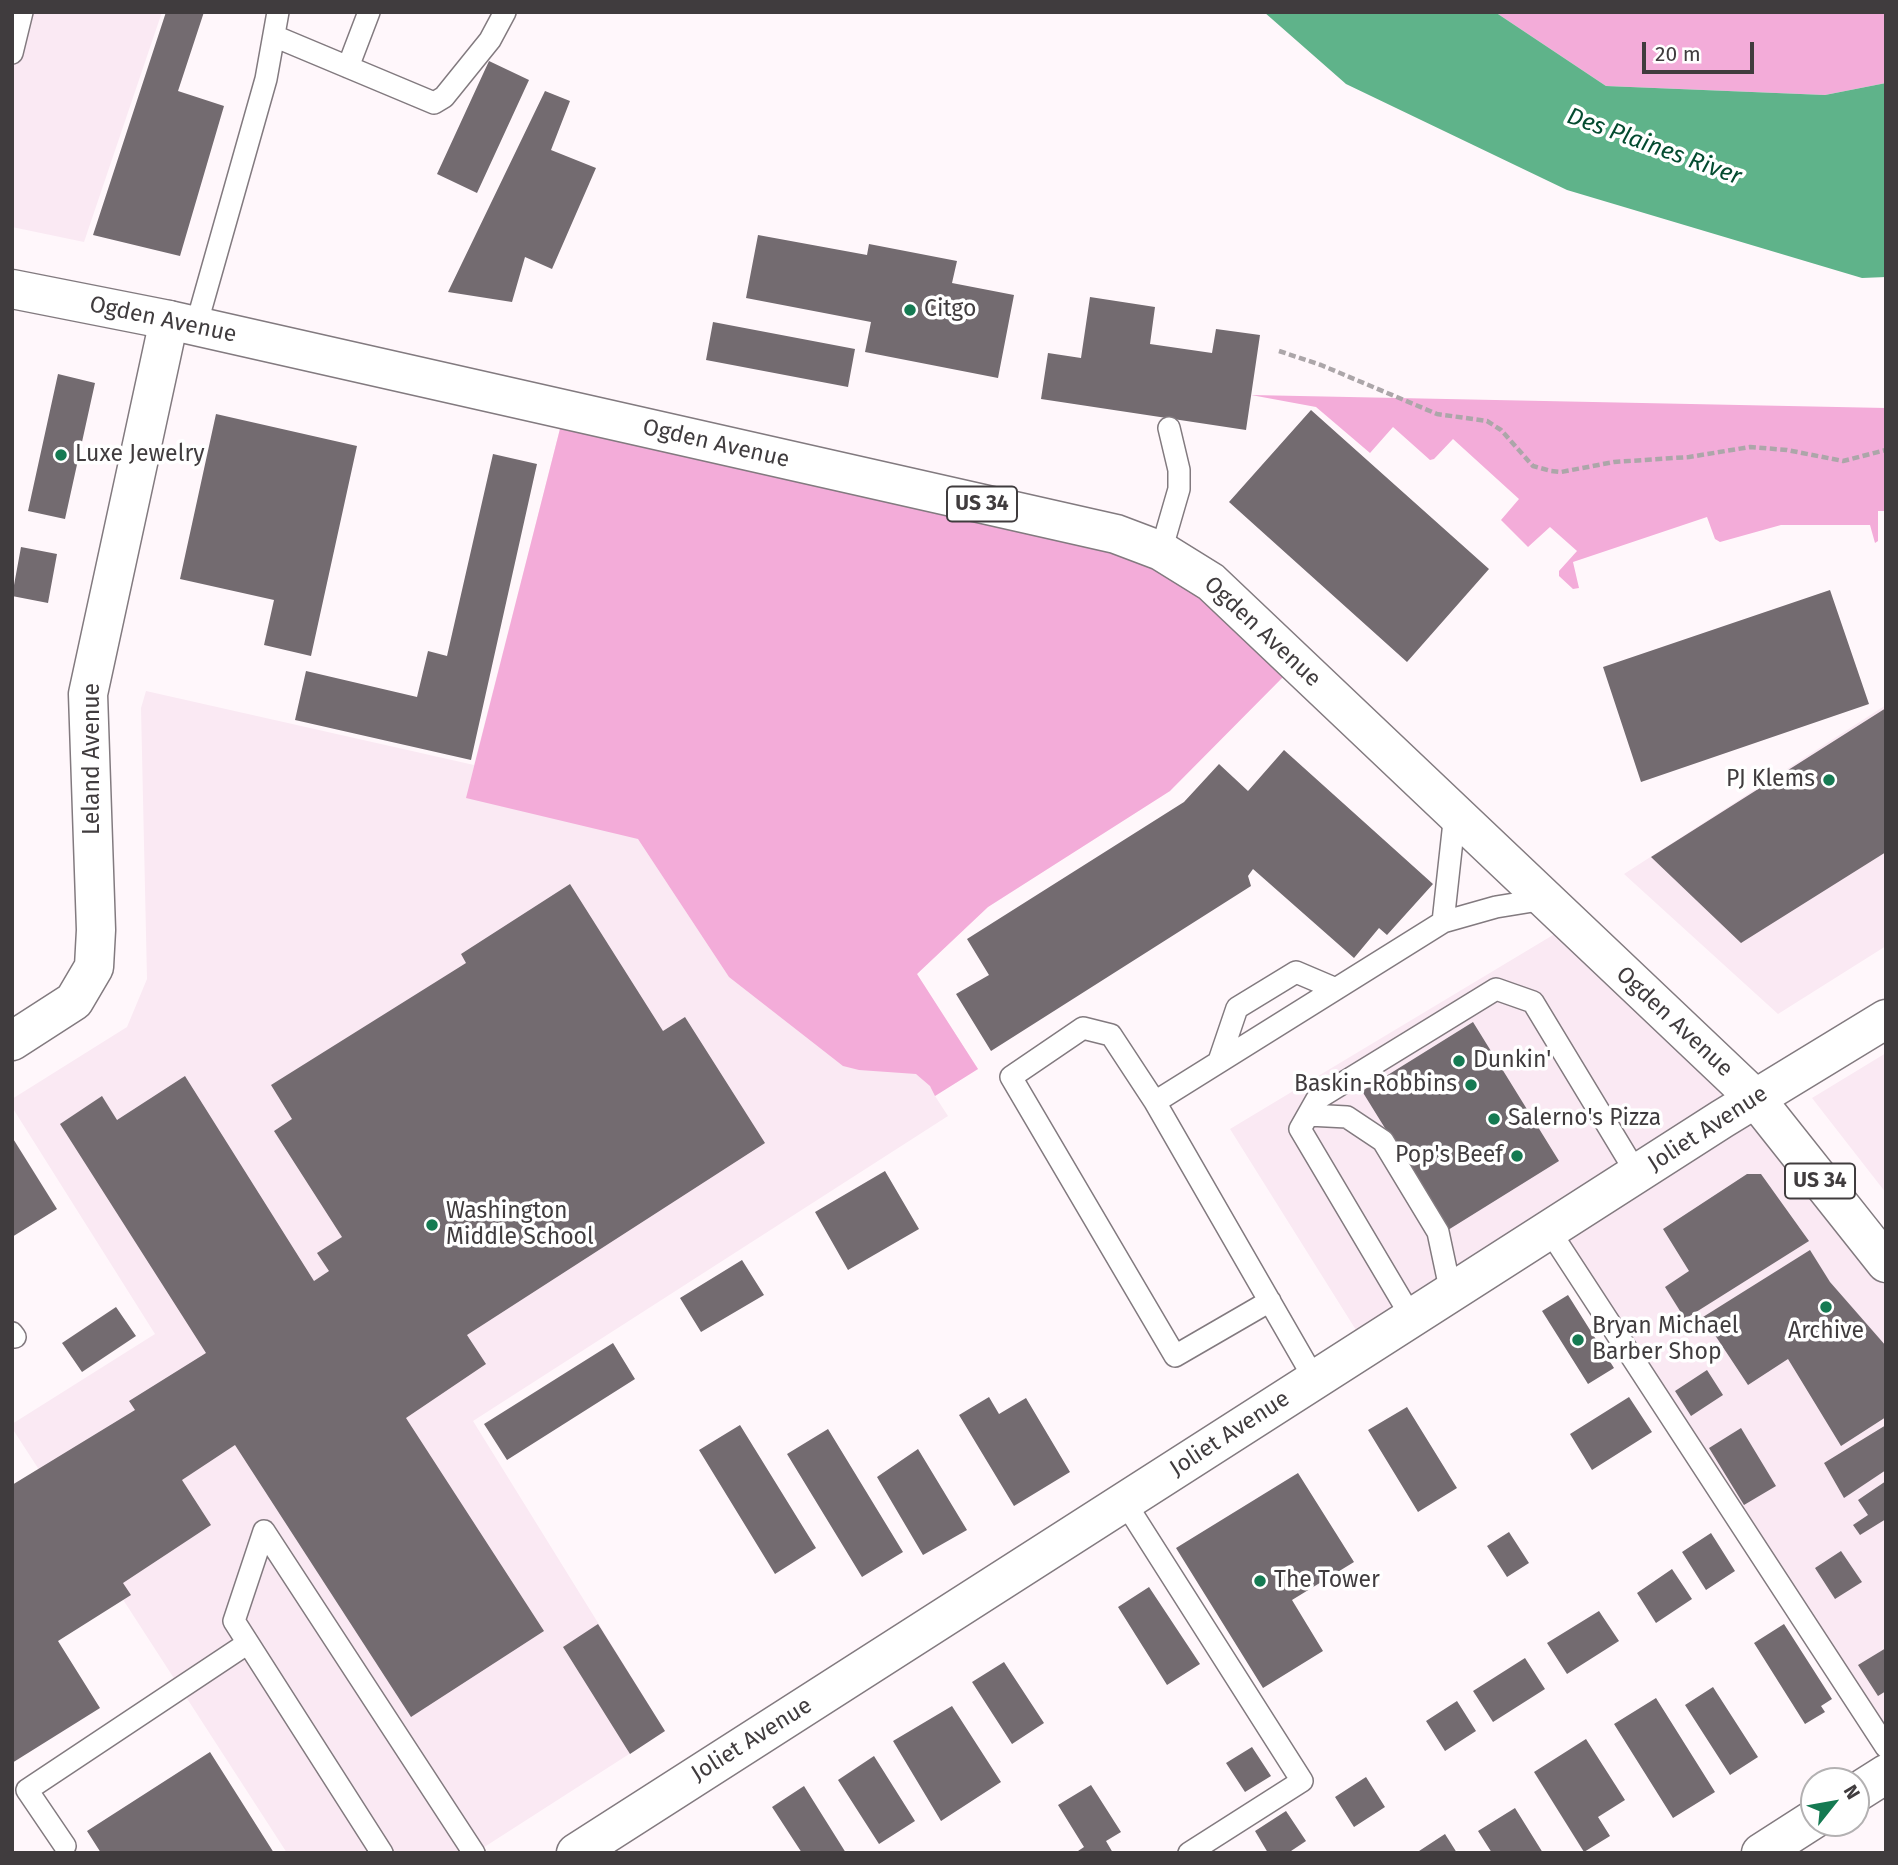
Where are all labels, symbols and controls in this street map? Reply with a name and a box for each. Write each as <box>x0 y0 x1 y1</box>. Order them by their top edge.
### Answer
scale bar <box>1646 28 1758 72</box>
text: 20 m <box>1655 41 1701 67</box>
water label: Des Plaines River <box>1563 102 1745 192</box>
street label: Ogden Avenue <box>87 291 239 349</box>
place label: Citgo <box>924 296 976 324</box>
marker: Citgo <box>902 302 918 318</box>
street label: Ogden Avenue <box>640 414 792 474</box>
place label: Luxe Jewelry <box>75 441 205 469</box>
marker: Luxe Jewelry <box>53 447 69 463</box>
road number: US 34 <box>947 486 1017 522</box>
street label: Ogden Avenue <box>1198 571 1326 693</box>
street label: Leland Avenue <box>79 683 107 835</box>
place label: PJ Klems <box>1726 766 1815 794</box>
marker: PJ Klems <box>1821 772 1837 788</box>
street label: Ogden Avenue <box>1610 961 1738 1083</box>
place label: Dunkin' <box>1473 1047 1551 1075</box>
marker: Dunkin' <box>1451 1053 1467 1069</box>
place label: Baskin-Robbins <box>1294 1071 1457 1099</box>
marker: Baskin-Robbins <box>1463 1077 1479 1093</box>
street label: Joliet Avenue <box>1643 1080 1773 1178</box>
place label: Salerno's Pizza <box>1508 1105 1661 1133</box>
marker: Salerno's Pizza <box>1486 1111 1502 1127</box>
place label: Pop's Beef <box>1395 1142 1503 1170</box>
marker: Pop's Beef <box>1509 1148 1525 1164</box>
road number: US 34 <box>1785 1164 1855 1198</box>
place label: Washington Middle School <box>446 1198 594 1252</box>
marker: Washington Middle School <box>424 1217 440 1233</box>
marker: Archive <box>1818 1299 1834 1315</box>
place label: Bryan Michael Barber Shop <box>1592 1313 1739 1367</box>
place label: Archive <box>1788 1318 1864 1346</box>
marker: Bryan Michael Barber Shop <box>1570 1332 1586 1348</box>
street label: Joliet Avenue <box>1165 1385 1295 1483</box>
place label: The Tower <box>1274 1567 1380 1595</box>
marker: The Tower <box>1252 1573 1268 1589</box>
street label: Joliet Avenue <box>687 1692 817 1788</box>
north arrow <box>1800 1767 1870 1837</box>
text: N <box>1839 1781 1865 1803</box>

